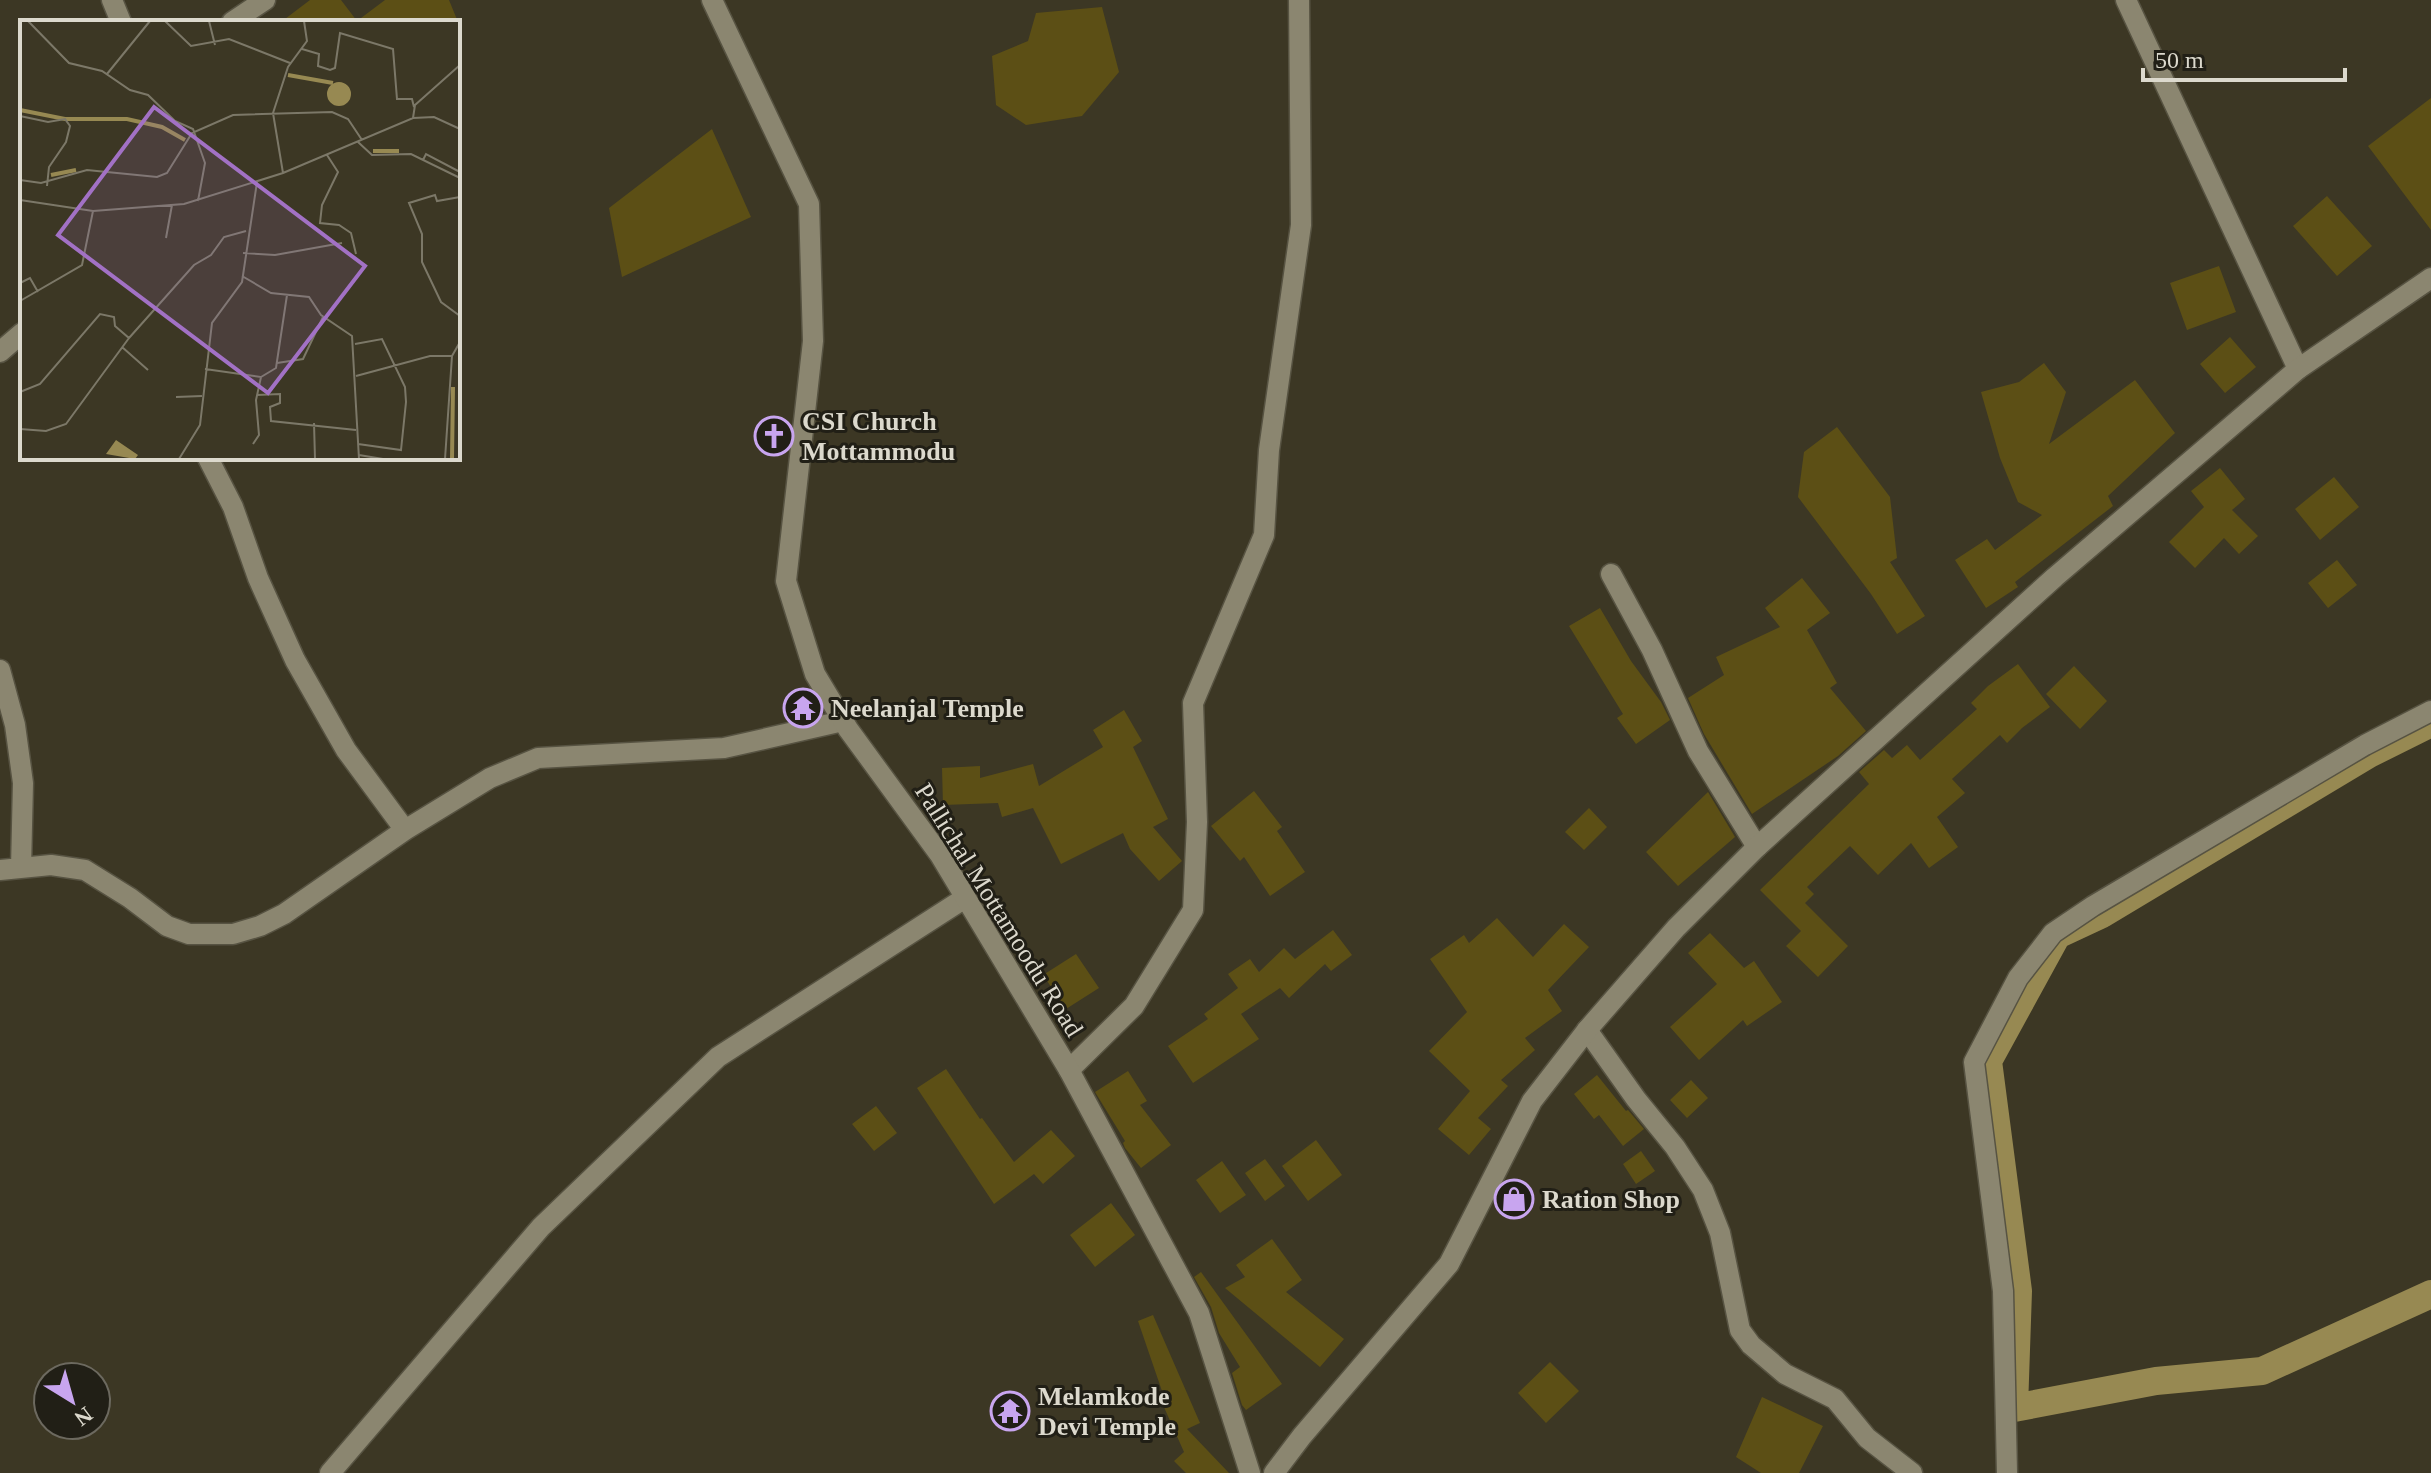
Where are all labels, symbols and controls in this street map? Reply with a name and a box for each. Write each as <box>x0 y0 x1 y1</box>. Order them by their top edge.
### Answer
inset map <box>20 20 460 460</box>
scale bar <box>2143 32 2345 82</box>
text: 50 m <box>2155 47 2204 73</box>
place label: CSI Church Mottammodu <box>802 407 955 466</box>
church icon: CSI Church Mottammodu <box>753 415 795 457</box>
temple icon: Neelanjal Temple <box>782 687 824 729</box>
place label: Neelanjal Temple <box>831 694 1024 723</box>
street label: Pallichal Mottamoodu Road <box>909 778 1089 1042</box>
shop icon: Ration Shop <box>1493 1178 1535 1220</box>
place label: Ration Shop <box>1542 1185 1680 1214</box>
north arrow <box>32 1361 112 1441</box>
place label: Melamkode Devi Temple <box>1038 1382 1176 1441</box>
temple icon: Melamkode Devi Temple <box>989 1390 1031 1432</box>
text: N <box>70 1402 98 1431</box>

